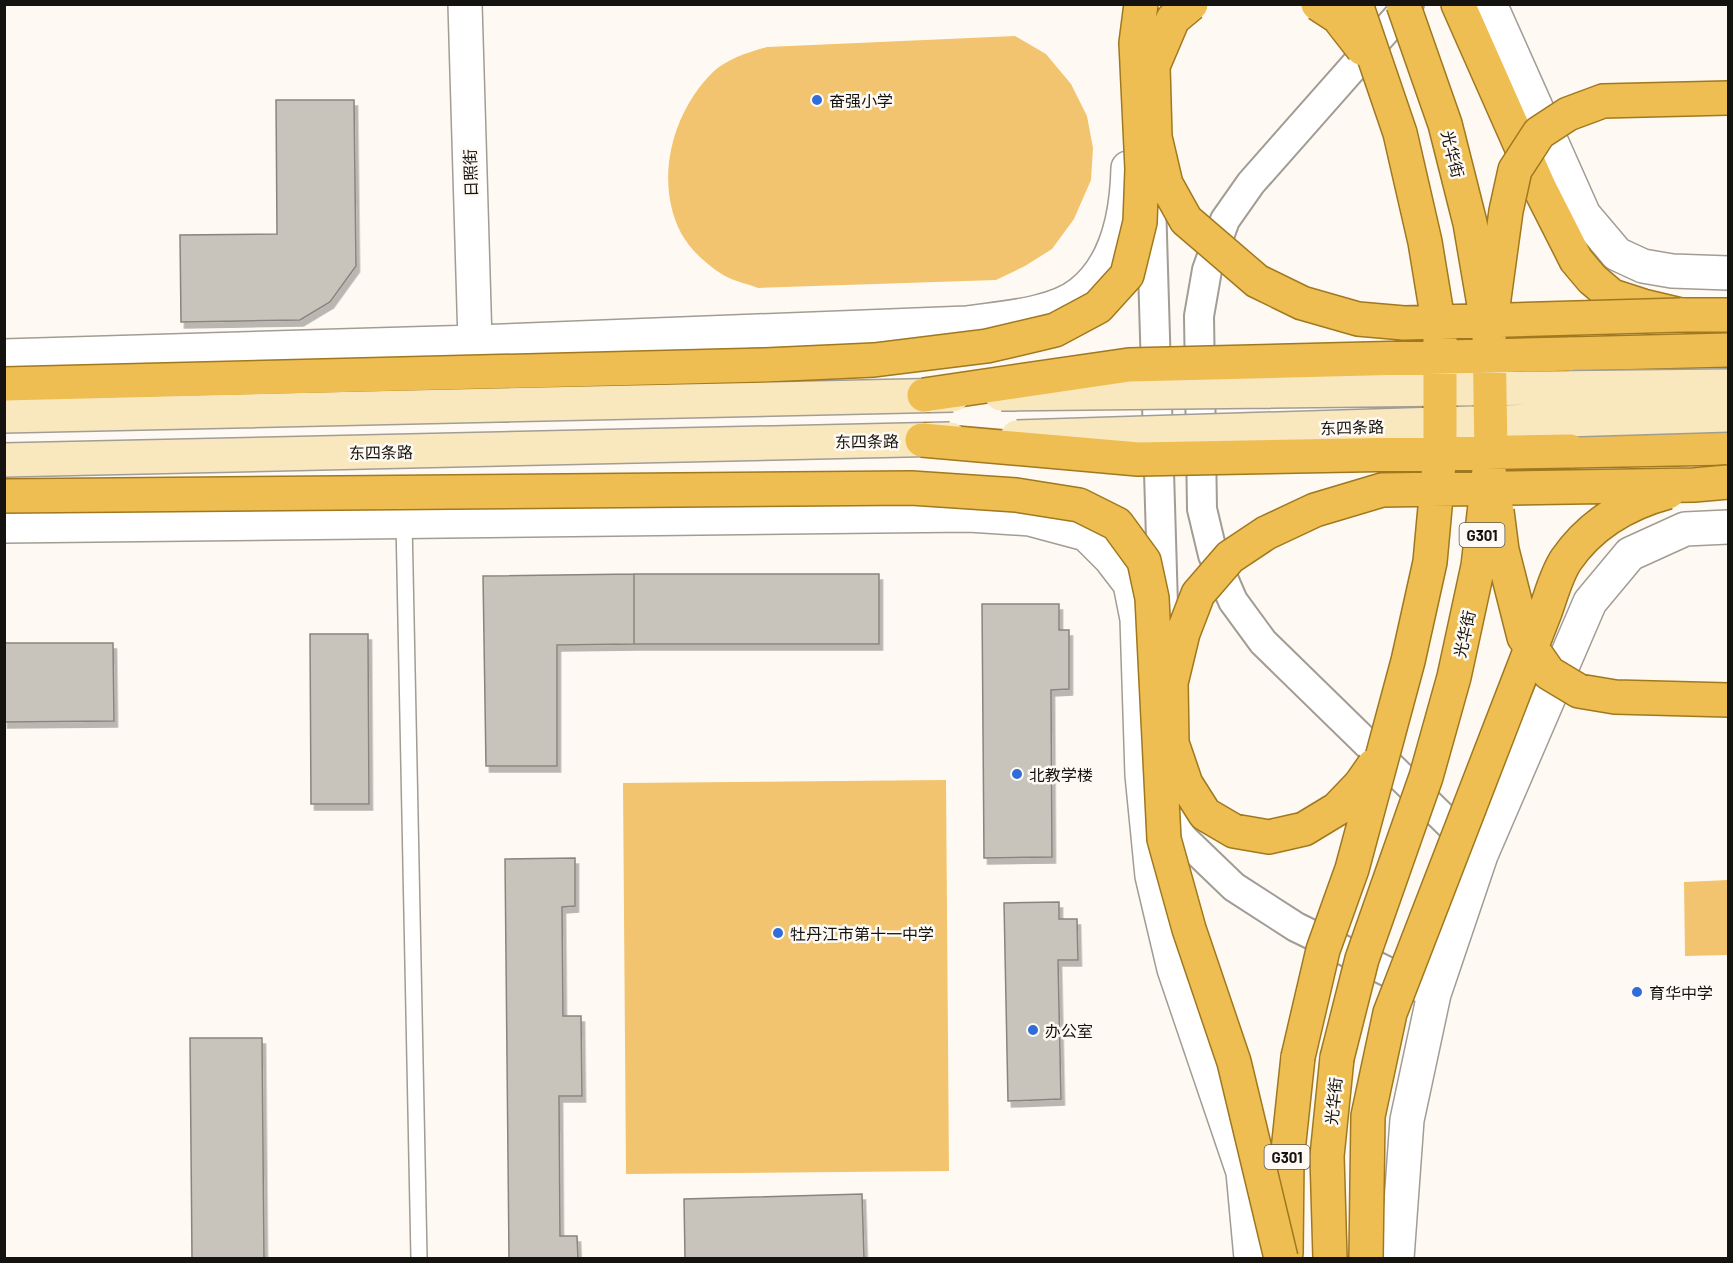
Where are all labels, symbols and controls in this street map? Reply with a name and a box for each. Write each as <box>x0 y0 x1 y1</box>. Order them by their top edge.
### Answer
place label: 奋强小学 <box>829 91 893 110</box>
marker: 奋强小学 <box>810 93 824 107</box>
street label: 光华街 <box>1438 128 1468 180</box>
street label: 日照街 <box>460 149 480 197</box>
street label: 东四条路 <box>1320 416 1384 438</box>
street label: 东四条路 <box>835 431 899 451</box>
street label: 东四条路 <box>349 442 413 462</box>
road number: G301 <box>1460 523 1504 547</box>
street label: 光华街 <box>1450 609 1478 659</box>
place label: 北教学楼 <box>1029 765 1093 784</box>
marker: 北教学楼 <box>1010 767 1024 781</box>
place label: 牡丹江市第十一中学 <box>790 924 934 943</box>
marker: 牡丹江市第十一中学 <box>771 926 785 940</box>
place label: 育华中学 <box>1649 983 1713 1002</box>
marker: 育华中学 <box>1630 985 1644 999</box>
place label: 办公室 <box>1045 1021 1093 1040</box>
marker: 办公室 <box>1026 1023 1040 1037</box>
street label: 光华街 <box>1321 1076 1345 1126</box>
road number: G301 <box>1264 1145 1310 1169</box>

